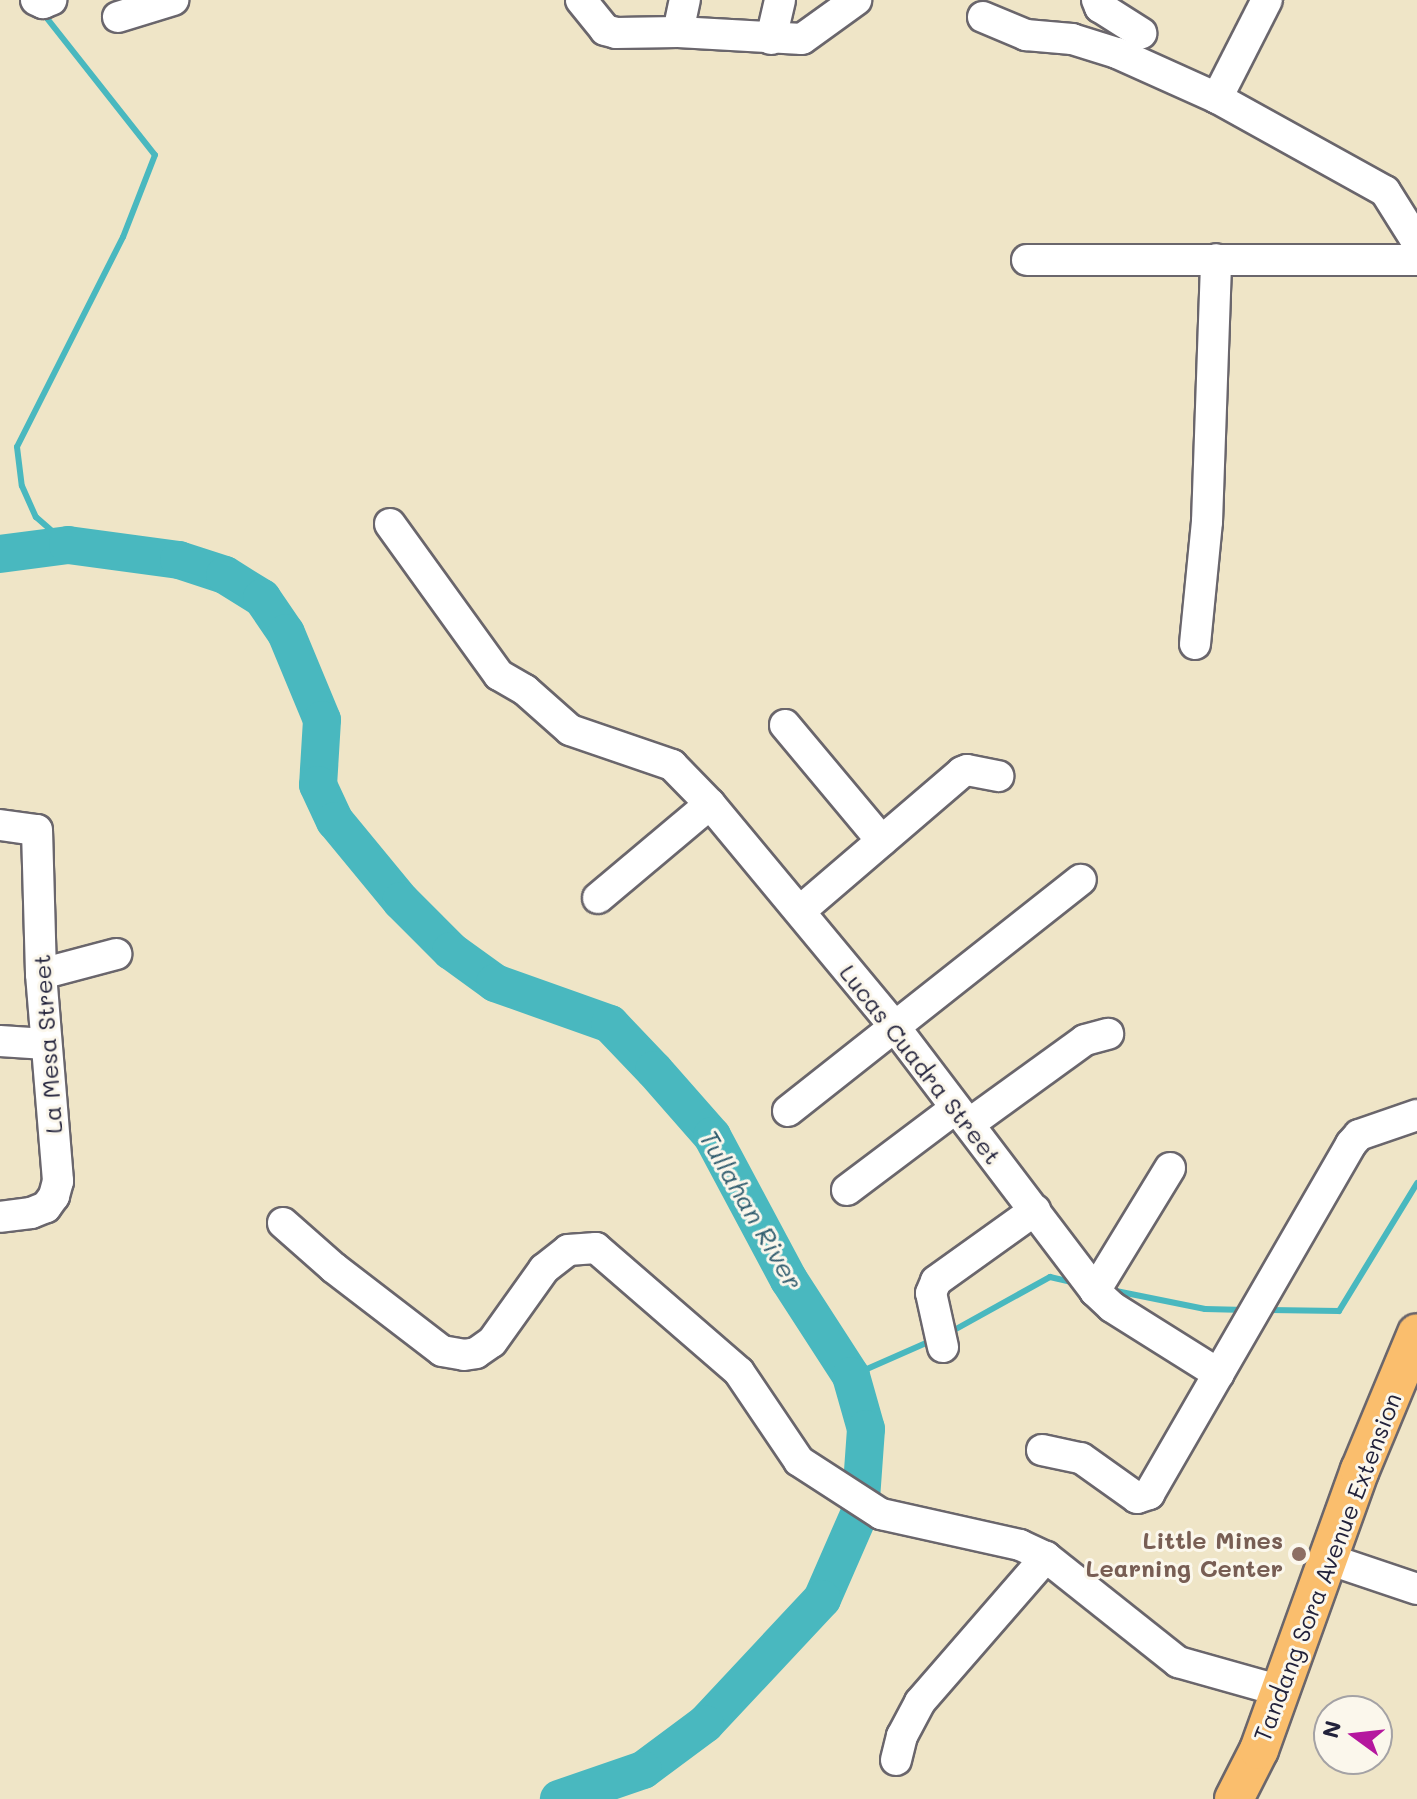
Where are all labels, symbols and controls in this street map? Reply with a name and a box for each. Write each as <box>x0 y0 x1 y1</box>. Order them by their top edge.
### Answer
street label: La Mesa Street <box>26 953 68 1135</box>
street label: Lucas Cuadra Street <box>834 958 1008 1170</box>
water label: Tullahan River <box>693 1125 809 1295</box>
street label: Tandang Sora Avenue Extension <box>1247 1389 1407 1745</box>
place label: Little Mines Learning Center <box>1086 1526 1283 1582</box>
marker: Little Mines Learning Center <box>1290 1545 1308 1563</box>
north arrow <box>1313 1695 1393 1775</box>
text: N <box>1315 1717 1347 1741</box>

